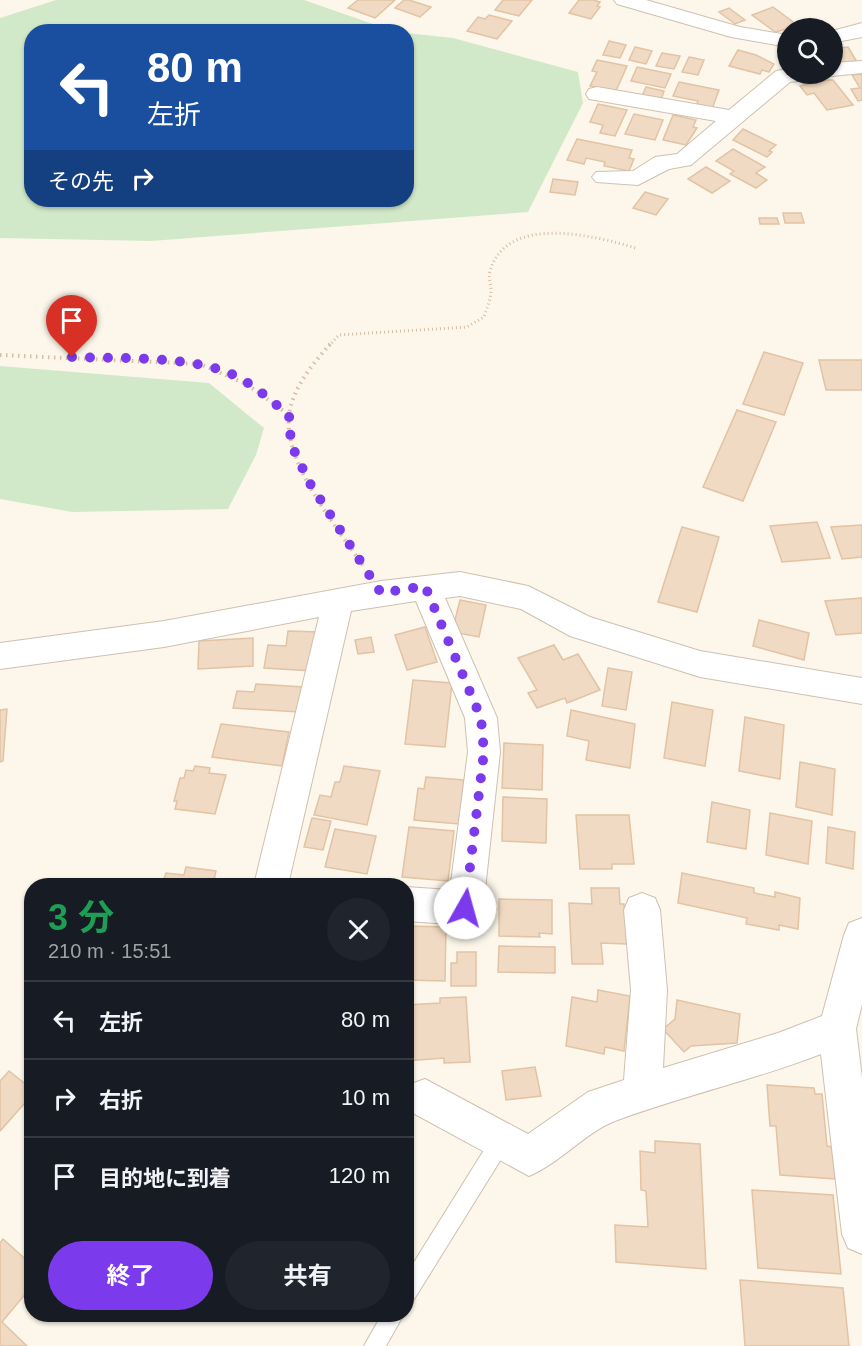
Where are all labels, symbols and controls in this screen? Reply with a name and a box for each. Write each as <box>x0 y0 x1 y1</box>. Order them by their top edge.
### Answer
map controls <box>777 18 843 84</box>
button: search <box>777 18 843 84</box>
text: 80 m <box>147 44 243 91</box>
icon: left <box>48 48 126 126</box>
text: 左折 <box>147 100 201 130</box>
icon: right <box>126 162 159 195</box>
text: その先 <box>48 169 114 194</box>
pin <box>46 295 97 357</box>
icon: arrive <box>55 304 88 337</box>
position arrow <box>433 876 497 940</box>
text: 3 分 <box>48 897 114 938</box>
button: close <box>327 898 390 961</box>
text: 210 m · 15:51 <box>48 940 171 962</box>
icon: left <box>48 1004 81 1037</box>
text: 80 m <box>341 1007 390 1032</box>
text: 左折 <box>99 1010 143 1035</box>
icon: right <box>48 1082 81 1115</box>
text: 10 m <box>341 1085 390 1110</box>
text: 右折 <box>99 1088 143 1113</box>
icon: arrive <box>48 1160 81 1193</box>
text: 120 m <box>329 1163 390 1188</box>
text: 目的地に到着 <box>99 1166 231 1191</box>
button: 終了 <box>48 1241 213 1310</box>
button: 共有 <box>225 1241 390 1310</box>

